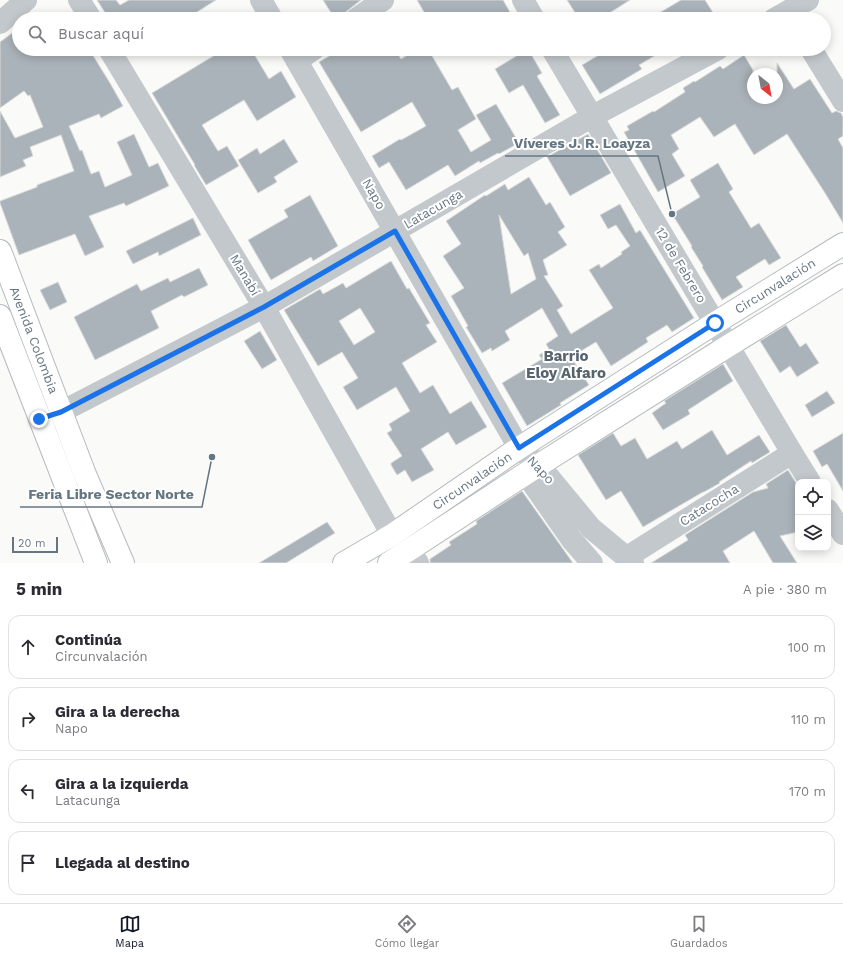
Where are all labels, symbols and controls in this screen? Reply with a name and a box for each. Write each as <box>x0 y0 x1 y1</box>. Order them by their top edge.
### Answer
search box <box>12 12 831 56</box>
icon: search <box>26 23 48 45</box>
text: Buscar aquí <box>58 25 144 43</box>
north arrow <box>747 68 783 104</box>
callout: Víveres J. R. Loayza <box>505 130 658 156</box>
text: Víveres J. R. Loayza <box>514 135 651 151</box>
street label: Napo <box>359 176 389 212</box>
street label: Latacunga <box>401 186 466 232</box>
street label: 12 de Febrero <box>653 224 710 306</box>
street label: Manabí <box>227 252 263 299</box>
street label: Circunvalación <box>732 255 818 317</box>
street label: Avenida Colombia <box>7 284 62 396</box>
route start <box>706 314 724 332</box>
district label: Barrio Eloy Alfaro <box>526 347 606 382</box>
route end <box>30 410 48 428</box>
street label: Circunvalación <box>429 449 515 513</box>
street label: Napo <box>524 453 558 487</box>
map controls <box>795 479 831 551</box>
button: locate <box>795 479 831 515</box>
callout: Feria Libre Sector Norte <box>20 481 202 507</box>
street label: Catacocha <box>677 481 742 529</box>
text: Feria Libre Sector Norte <box>28 486 194 502</box>
button: layers <box>795 515 831 551</box>
scale bar <box>12 535 58 554</box>
text: 20 m <box>18 537 46 550</box>
text: 5 min <box>16 579 62 599</box>
text: A pie · 380 m <box>743 582 827 597</box>
text: Continúa <box>55 631 122 649</box>
icon: ahead <box>17 636 39 658</box>
text: 100 m <box>788 640 826 655</box>
text: Circunvalación <box>55 649 148 664</box>
text: Gira a la derecha <box>55 703 180 721</box>
icon: right <box>17 708 39 730</box>
text: 110 m <box>791 712 826 727</box>
text: Napo <box>55 721 88 736</box>
text: Gira a la izquierda <box>55 775 188 793</box>
icon: left <box>17 780 39 802</box>
text: 170 m <box>789 784 826 799</box>
text: Latacunga <box>55 793 120 808</box>
icon: arrive <box>17 852 39 874</box>
text: Llegada al destino <box>55 854 190 872</box>
tab: Mapa <box>115 913 144 950</box>
tab: Cómo llegar <box>375 913 439 950</box>
tab: Guardados <box>670 913 728 950</box>

